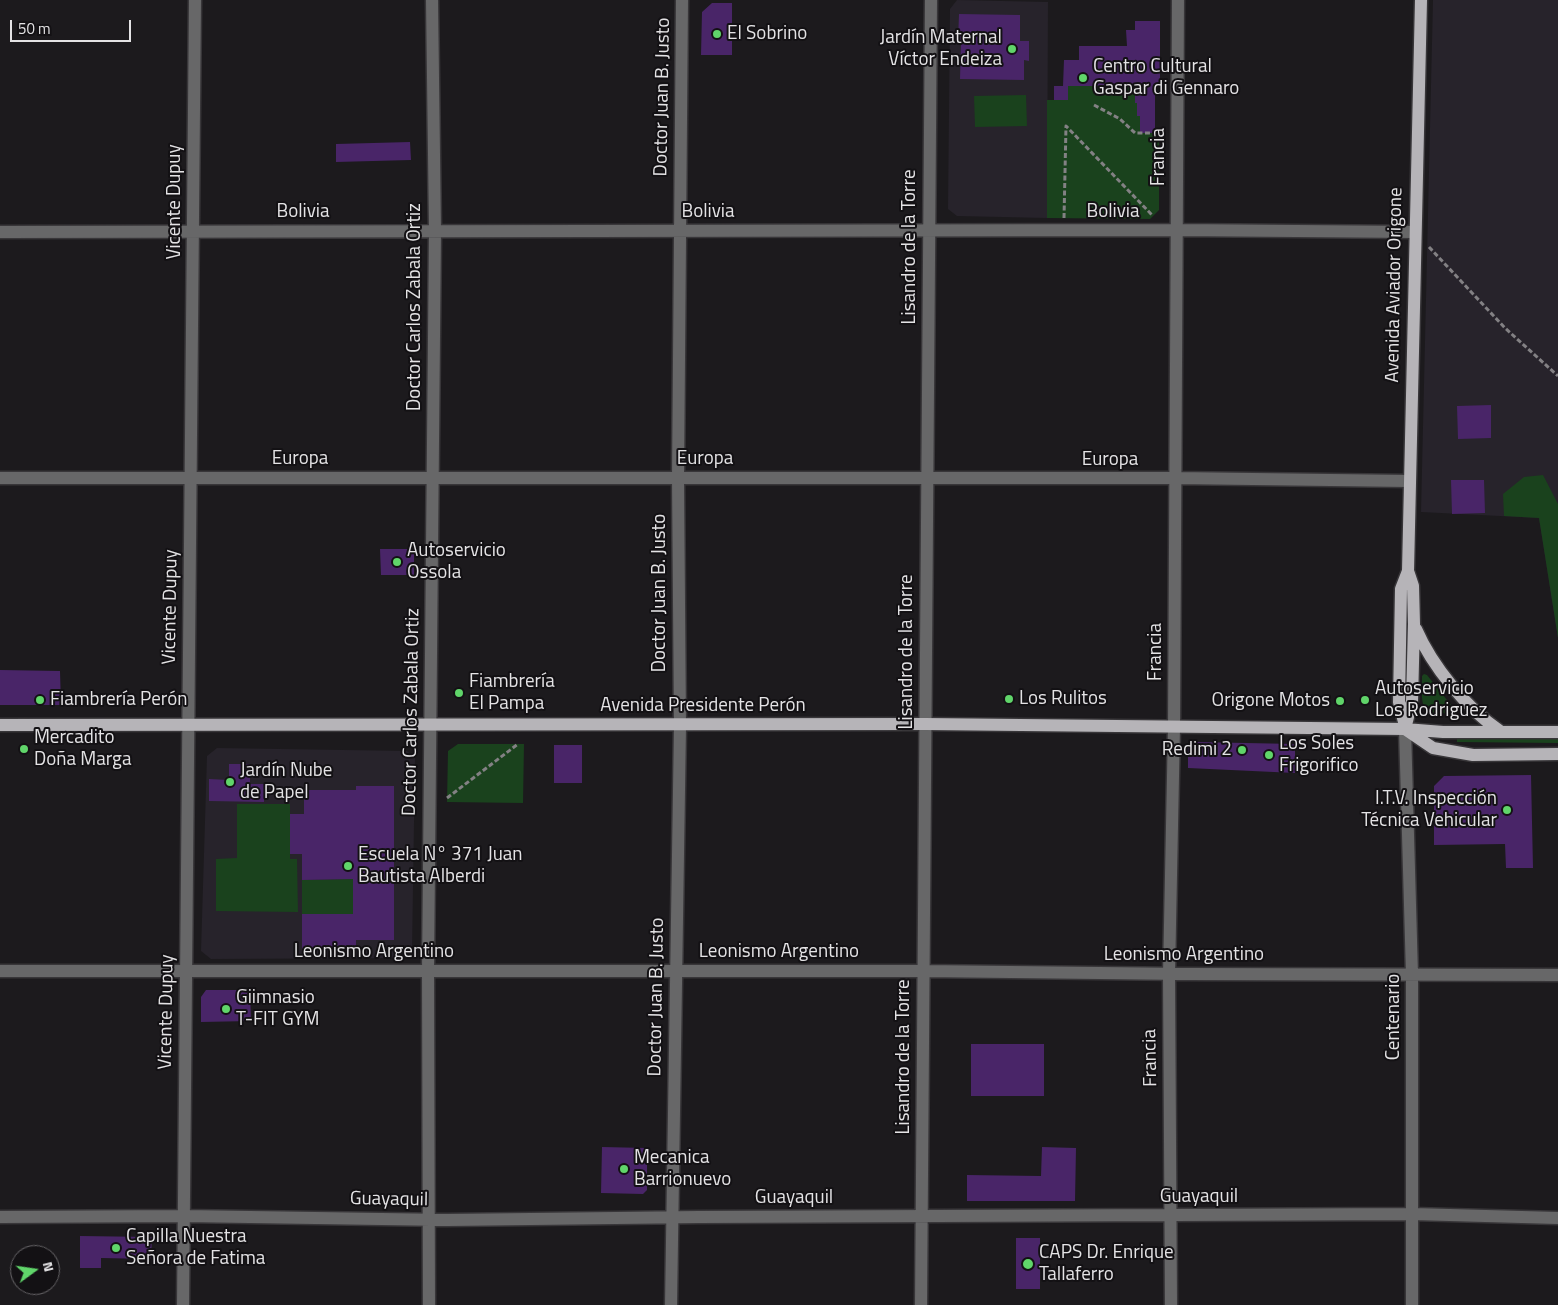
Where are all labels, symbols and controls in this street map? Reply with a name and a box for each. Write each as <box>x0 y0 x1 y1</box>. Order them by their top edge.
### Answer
scale bar <box>12 10 134 42</box>
text: 50 m <box>18 17 51 40</box>
street label: Doctor Juan B. Justo <box>650 18 676 176</box>
place label: El Sobrino <box>727 23 807 45</box>
place label: Jardín Maternal Víctor Endeiza <box>880 27 1002 71</box>
marker: El Sobrino <box>711 28 723 40</box>
marker: Jardín Maternal Víctor Endeiza <box>1006 43 1018 55</box>
place label: Centro Cultural Gaspar di Gennaro <box>1093 56 1239 100</box>
marker: Centro Cultural Gaspar di Gennaro <box>1077 72 1089 84</box>
street label: Francia <box>1148 128 1170 186</box>
street label: Vicente Dupuy <box>164 144 186 260</box>
street label: Lisandro de la Torre <box>899 169 921 325</box>
street label: Avenida Aviador Origone <box>1382 187 1408 383</box>
street label: Bolivia <box>276 201 330 223</box>
street label: Bolivia <box>681 201 735 223</box>
street label: Bolivia <box>1086 201 1140 223</box>
street label: Doctor Carlos Zabala Ortiz <box>404 203 426 411</box>
street label: Europa <box>272 448 328 470</box>
street label: Europa <box>677 448 733 470</box>
street label: Europa <box>1082 449 1138 471</box>
street label: Doctor Juan B. Justo <box>649 514 671 672</box>
place label: Autoservicio Ossola <box>407 540 506 584</box>
street label: Vicente Dupuy <box>159 549 183 665</box>
marker: Autoservicio Ossola <box>391 556 403 568</box>
street label: Lisandro de la Torre <box>896 574 918 730</box>
street label: Doctor Carlos Zabala Ortiz <box>399 608 425 816</box>
street label: Francia <box>1145 623 1167 681</box>
place label: Fiambrería El Pampa <box>469 671 555 715</box>
place label: Autoservicio Los Rodriguez <box>1375 678 1487 722</box>
marker: Fiambrería El Pampa <box>453 687 465 699</box>
place label: Los Rulitos <box>1019 688 1107 710</box>
place label: Fiambrería Perón <box>50 689 187 711</box>
place label: Origone Motos <box>1212 690 1330 712</box>
marker: Los Rulitos <box>1003 693 1015 705</box>
marker: Fiambrería Perón <box>34 694 46 706</box>
marker: Autoservicio Los Rodriguez <box>1359 694 1371 706</box>
street label: Avenida Presidente Perón <box>600 695 806 717</box>
marker: Origone Motos <box>1334 695 1346 707</box>
place label: Mercadito Doña Marga <box>34 727 131 771</box>
place label: Los Soles Frigorifico <box>1279 733 1359 777</box>
place label: Redimi 2 <box>1162 739 1232 761</box>
marker: Mercadito Doña Marga <box>18 743 30 755</box>
marker: Redimi 2 <box>1236 744 1248 756</box>
marker: Los Soles Frigorifico <box>1263 749 1275 761</box>
place label: Jardín Nube de Papel <box>240 760 332 804</box>
marker: Jardín Nube de Papel <box>224 776 236 788</box>
place label: I.T.V. Inspección Técnica Vehicular <box>1361 788 1497 832</box>
marker: I.T.V. Inspección Técnica Vehicular <box>1501 804 1513 816</box>
place label: Escuela N° 371 Juan Bautista Alberdi <box>358 844 522 888</box>
marker: Escuela N° 371 Juan Bautista Alberdi <box>342 860 354 872</box>
street label: Doctor Juan B. Justo <box>644 918 670 1076</box>
street label: Leonismo Argentino <box>294 941 454 963</box>
street label: Leonismo Argentino <box>699 941 859 963</box>
street label: Leonismo Argentino <box>1104 944 1264 966</box>
street label: Vicente Dupuy <box>155 954 179 1070</box>
street label: Centenario <box>1383 974 1405 1060</box>
street label: Lisandro de la Torre <box>893 979 915 1135</box>
place label: Giimnasio T-FIT GYM <box>236 987 320 1031</box>
marker: Giimnasio T-FIT GYM <box>220 1003 232 1015</box>
street label: Francia <box>1139 1029 1163 1087</box>
place label: Mecanica Barrionuevo <box>634 1147 731 1191</box>
marker: Mecanica Barrionuevo <box>618 1163 630 1175</box>
street label: Guayaquil <box>1160 1186 1238 1208</box>
street label: Guayaquil <box>755 1187 833 1209</box>
street label: Guayaquil <box>350 1188 428 1212</box>
place label: Capilla Nuestra Señora de Fatima <box>126 1226 265 1270</box>
marker: Capilla Nuestra Señora de Fatima <box>110 1242 122 1254</box>
place label: CAPS Dr. Enrique Tallaferro <box>1039 1242 1174 1286</box>
north arrow <box>10 1245 60 1295</box>
marker: CAPS Dr. Enrique Tallaferro <box>1021 1257 1035 1271</box>
text: N <box>38 1259 60 1274</box>

